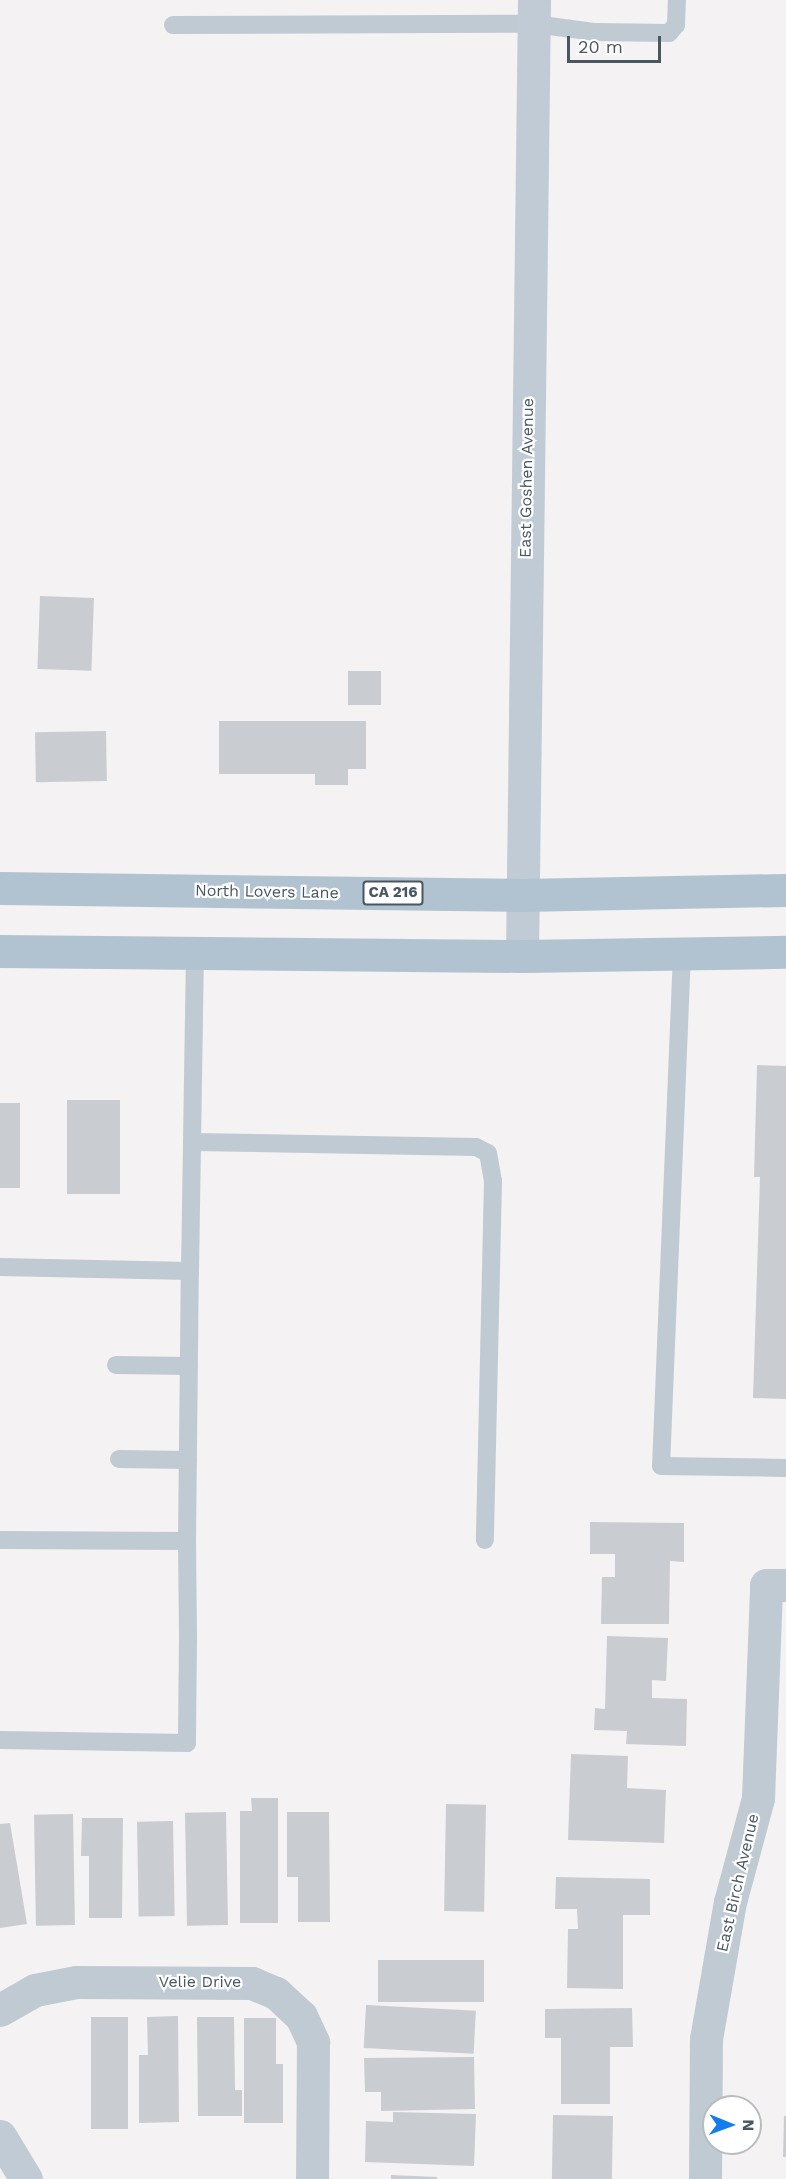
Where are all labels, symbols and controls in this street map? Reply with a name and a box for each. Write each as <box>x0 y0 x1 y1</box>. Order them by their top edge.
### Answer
scale bar <box>570 24 664 62</box>
text: 20 m <box>578 36 623 57</box>
street label: East Goshen Avenue <box>516 398 538 558</box>
street label: North Lovers Lane <box>195 881 339 903</box>
road number: CA 216 <box>362 881 424 905</box>
street label: East Birch Avenue <box>713 1812 763 1954</box>
street label: Velie Drive <box>159 1972 241 1992</box>
north arrow <box>702 2095 762 2155</box>
text: N <box>739 2119 758 2131</box>

